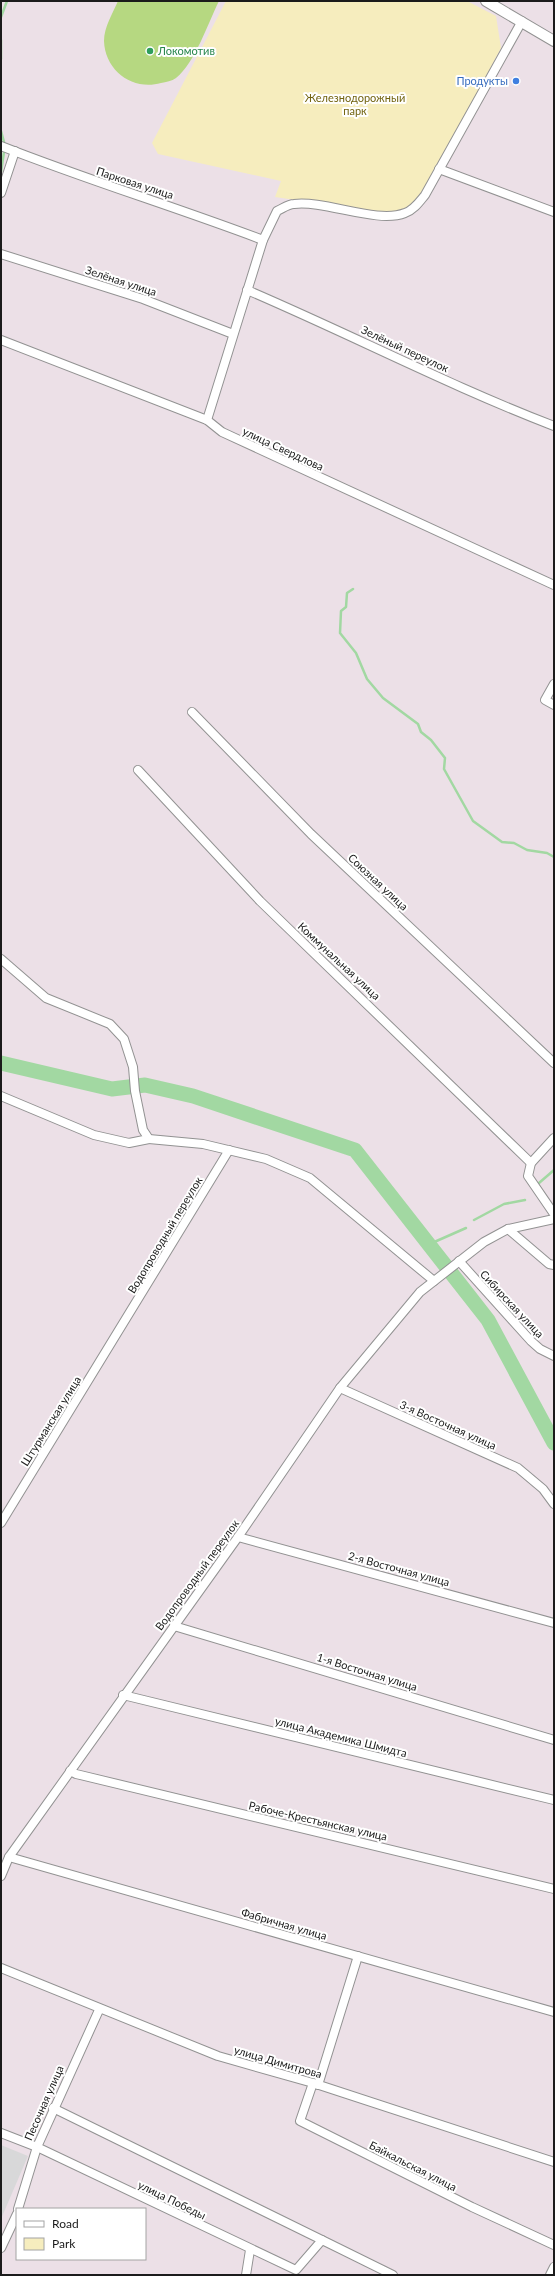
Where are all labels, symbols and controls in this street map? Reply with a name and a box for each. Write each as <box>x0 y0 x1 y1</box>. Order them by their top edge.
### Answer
place label: Локомотив <box>157 44 215 57</box>
marker: Локомотив <box>145 46 155 56</box>
place label: Продукты <box>456 74 508 87</box>
marker: Продукты <box>511 76 521 86</box>
park label: Железнодорожный парк <box>305 91 405 117</box>
street label: Парковая улица <box>95 164 175 201</box>
street label: Зелёная улица <box>84 263 158 298</box>
street label: Зелёный переулок <box>359 323 451 375</box>
street label: улица Свердлова <box>241 424 326 473</box>
street label: Союзная улица <box>346 851 411 913</box>
street label: Коммунальная улица <box>296 919 383 1002</box>
street label: Водопроводный переулок <box>125 1174 205 1295</box>
street label: Сибирская улица <box>478 1267 547 1340</box>
street label: Штурманская улица <box>18 1374 83 1468</box>
street label: 3-я Восточная улица <box>398 1397 499 1452</box>
street label: Водопроводный переулок <box>152 1517 241 1633</box>
street label: 2-я Восточная улица <box>347 1549 451 1588</box>
street label: 1-я Восточная улица <box>315 1650 419 1693</box>
street label: улица Академика Шмидта <box>274 1714 408 1759</box>
street label: Рабоче-Крестьянская улица <box>248 1798 389 1843</box>
street label: Фабричная улица <box>240 1905 328 1942</box>
street label: улица Димитрова <box>233 2043 324 2080</box>
street label: Песочная улица <box>21 2063 66 2142</box>
street label: Байкальская улица <box>367 2138 459 2193</box>
street label: улица Победы <box>136 2177 208 2222</box>
legend <box>16 2208 146 2260</box>
text: Road <box>52 2216 79 2231</box>
text: Park <box>52 2236 76 2251</box>

